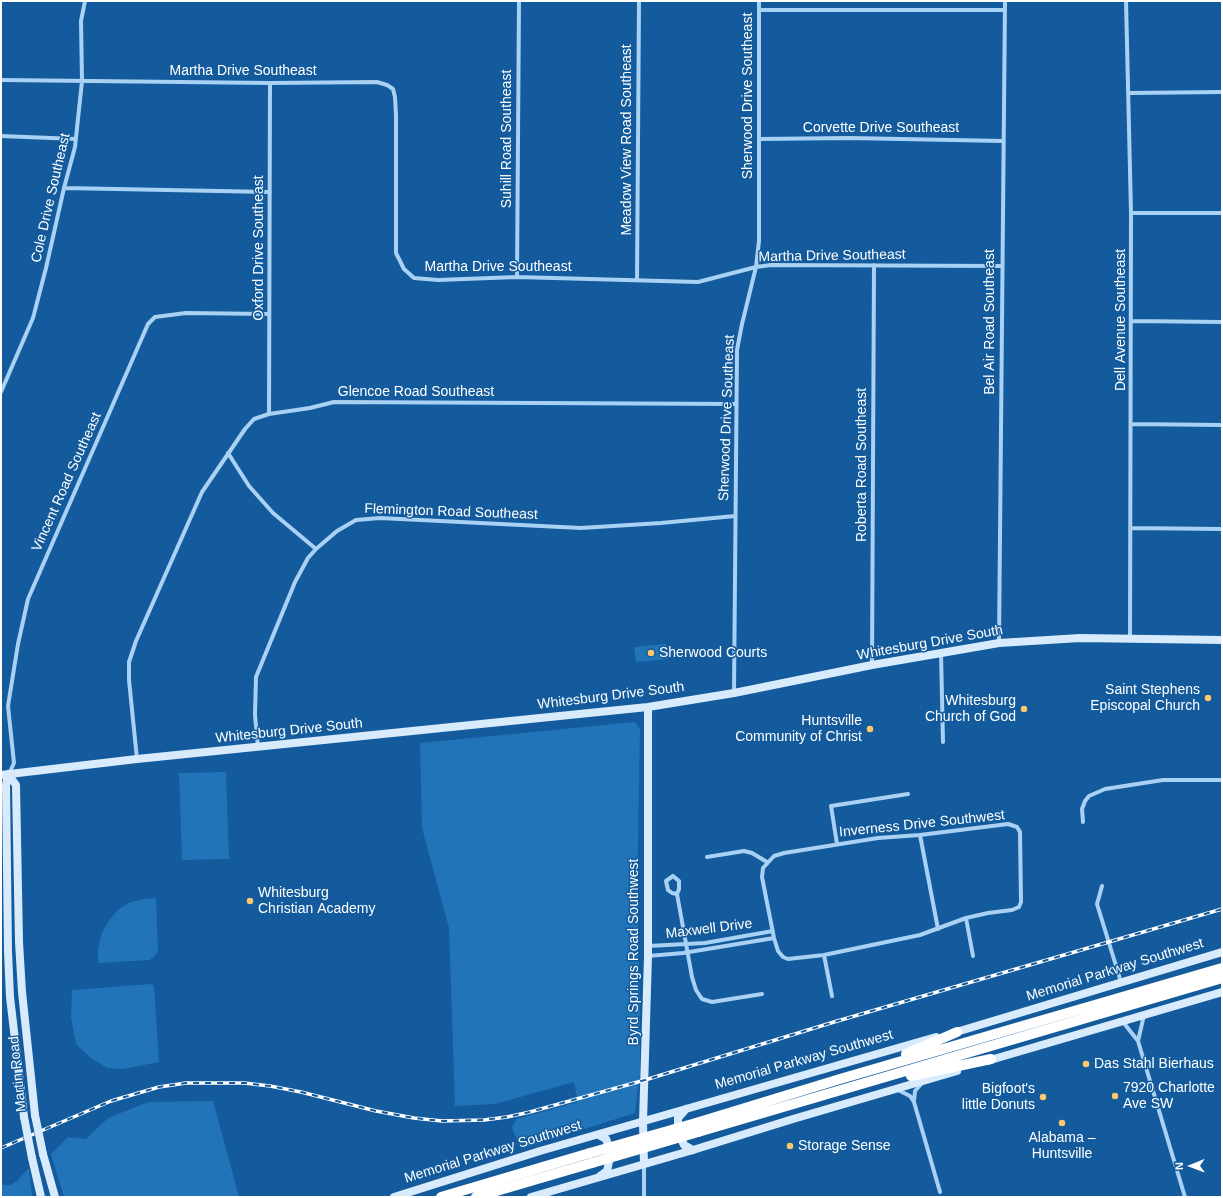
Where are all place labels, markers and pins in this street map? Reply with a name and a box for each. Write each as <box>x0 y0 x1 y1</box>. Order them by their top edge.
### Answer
place label: Sherwood Courts <box>659 645 767 661</box>
marker: Sherwood Courts <box>646 648 656 658</box>
place label: Saint Stephens Episcopal Church <box>1090 682 1200 714</box>
place label: Whitesburg Church of God <box>925 693 1016 726</box>
marker: Saint Stephens Episcopal Church <box>1203 693 1213 703</box>
marker: Whitesburg Church of God <box>1019 704 1029 714</box>
place label: Huntsville Community of Christ <box>735 713 862 746</box>
marker: Huntsville Community of Christ <box>865 724 875 734</box>
place label: Whitesburg Christian Academy <box>258 885 375 918</box>
marker: Whitesburg Christian Academy <box>245 896 255 906</box>
place label: Das Stahl Bierhaus <box>1094 1056 1214 1072</box>
marker: Das Stahl Bierhaus <box>1081 1059 1091 1069</box>
place label: 7920 Charlotte Ave SW <box>1123 1080 1215 1112</box>
place label: Bigfoot's little Donuts <box>962 1081 1035 1114</box>
marker: 7920 Charlotte Ave SW <box>1110 1091 1120 1101</box>
marker: Bigfoot's little Donuts <box>1038 1092 1048 1102</box>
marker: Alabama – Huntsville <box>1057 1118 1067 1128</box>
place label: Alabama – Huntsville <box>1029 1130 1095 1162</box>
place label: Storage Sense <box>798 1138 891 1154</box>
marker: Storage Sense <box>785 1141 795 1151</box>

